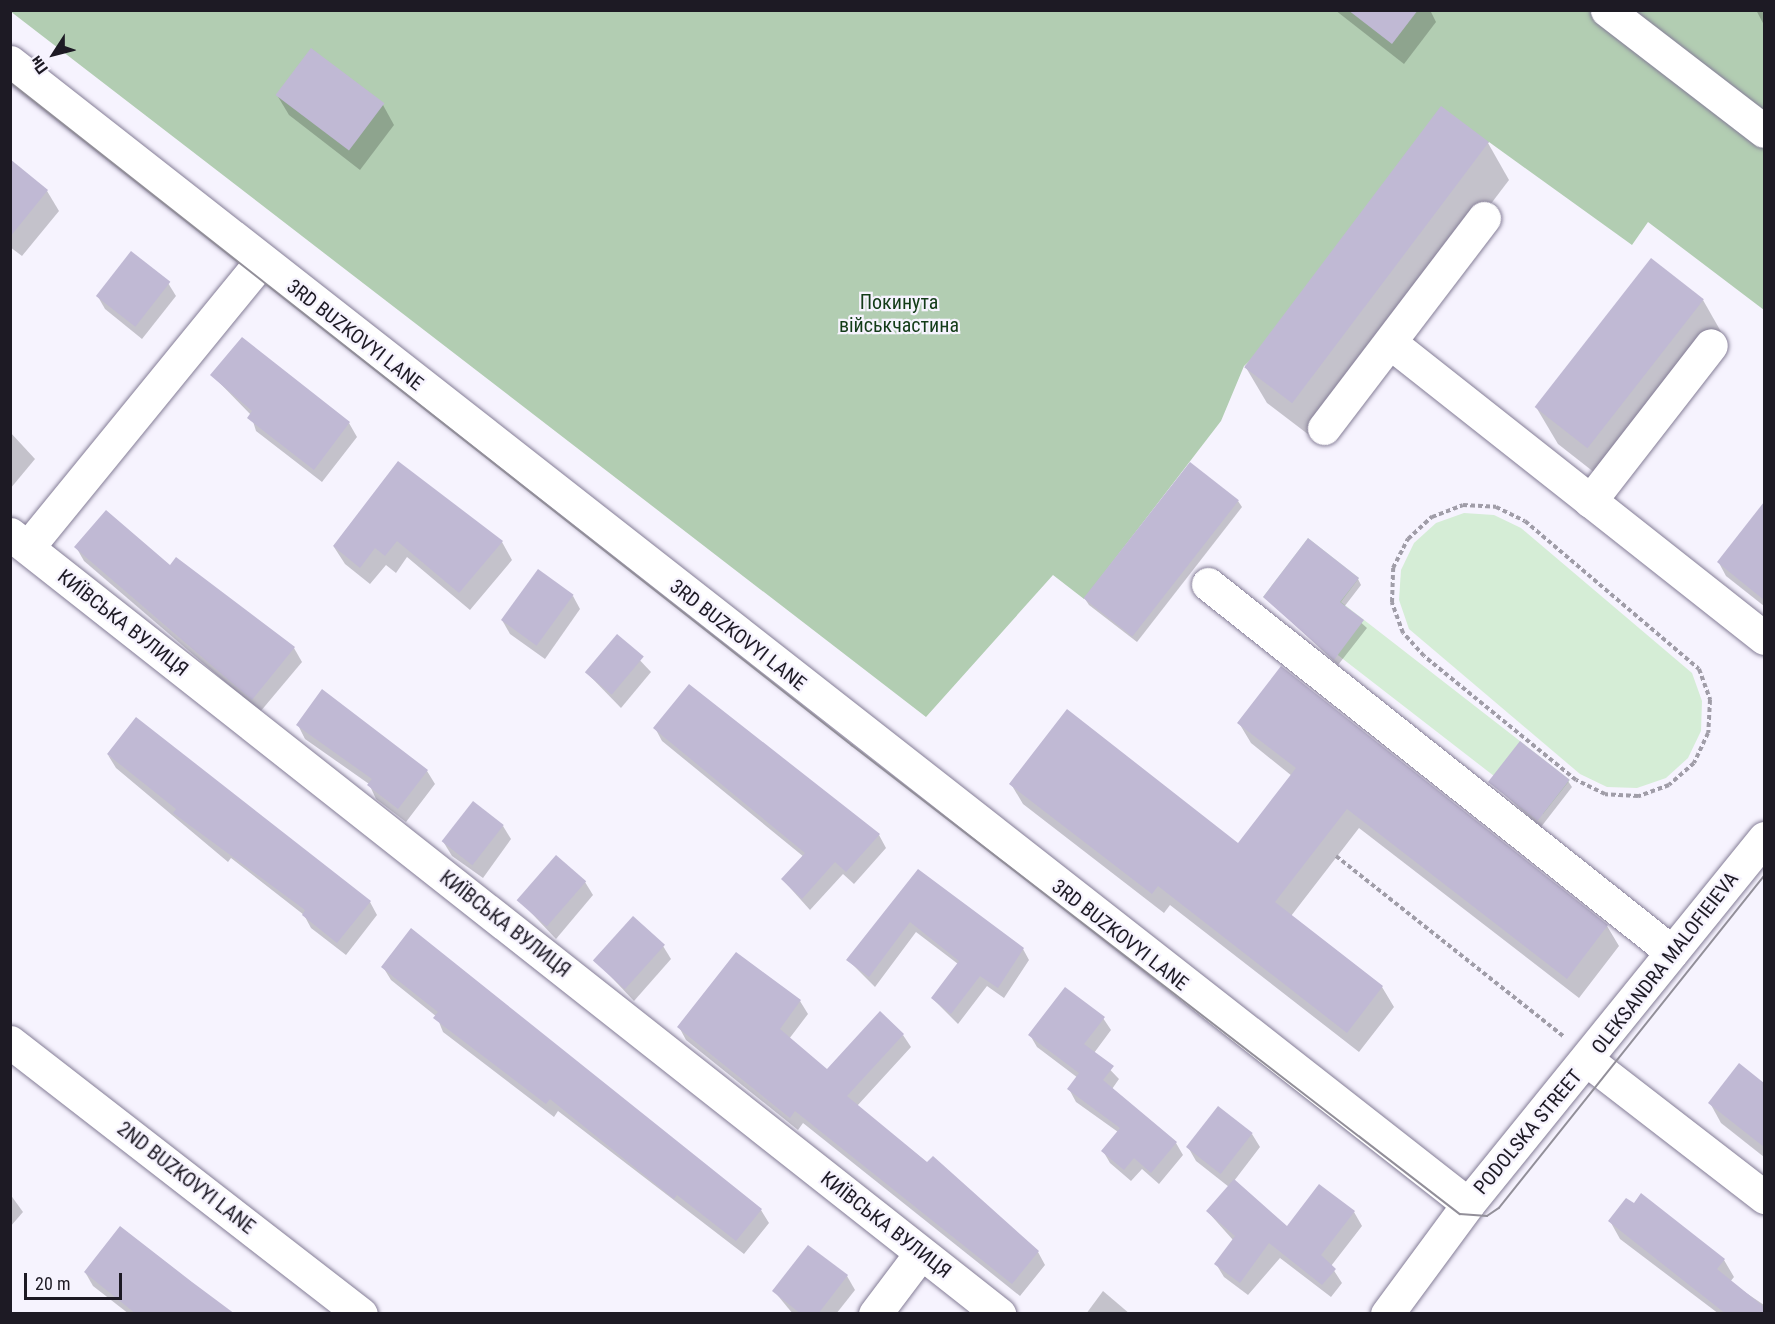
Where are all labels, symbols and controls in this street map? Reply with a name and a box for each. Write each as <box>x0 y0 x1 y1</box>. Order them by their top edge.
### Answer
north arrow <box>24 24 84 84</box>
text: Пн <box>26 52 52 78</box>
street label: 3RD BUZKOVYI LANE <box>282 274 428 396</box>
park label: Покинута військчастина <box>839 290 959 337</box>
street label: КИЇВСЬКА ВУЛИЦЯ <box>53 565 193 681</box>
street label: 3RD BUZKOVYI LANE <box>665 574 811 696</box>
street label: КИЇВСЬКА ВУЛИЦЯ <box>435 866 575 982</box>
street label: OLEKSANDRA MALOFIEIEVA <box>1587 867 1743 1059</box>
street label: 3RD BUZKOVYI LANE <box>1047 874 1193 996</box>
street label: PODOLSKA STREET <box>1469 1065 1587 1199</box>
street label: 2ND BUZKOVYI LANE <box>112 1117 260 1239</box>
street label: КИЇВСЬКА ВУЛИЦЯ <box>816 1167 956 1283</box>
scale bar <box>27 1261 124 1299</box>
text: 20 m <box>35 1273 70 1294</box>

